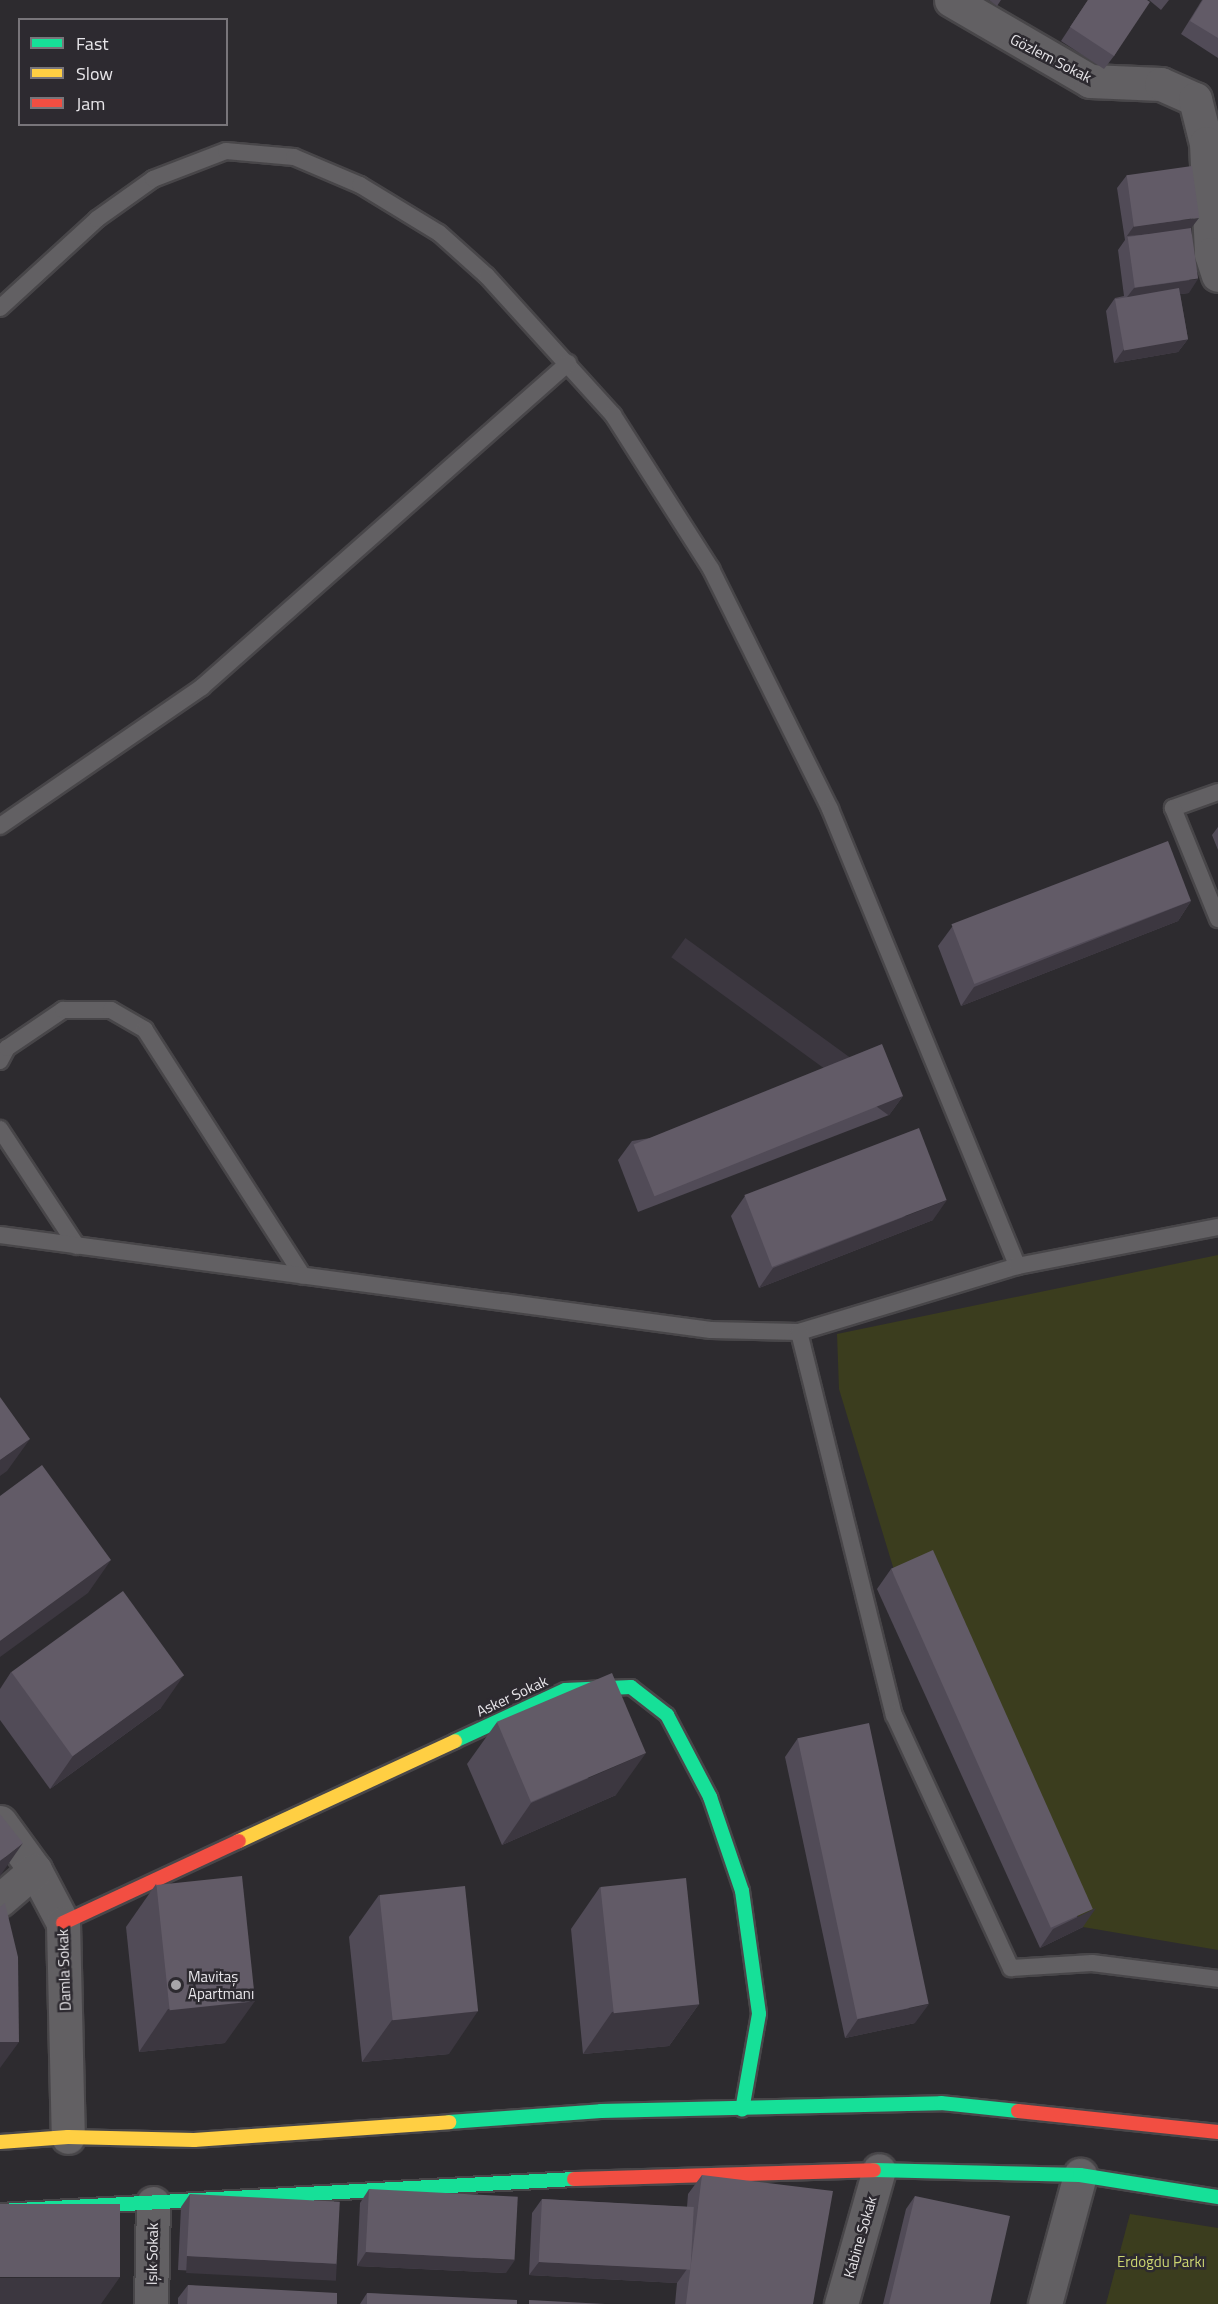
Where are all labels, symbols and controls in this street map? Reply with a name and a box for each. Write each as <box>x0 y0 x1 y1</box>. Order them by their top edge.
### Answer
legend <box>18 18 228 126</box>
text: Fast <box>76 30 109 57</box>
street label: Gözlem Sokak <box>1007 30 1095 86</box>
text: Slow <box>76 60 113 87</box>
text: Jam <box>76 90 105 117</box>
street label: Asker Sokak <box>473 1672 551 1720</box>
street label: Damla Sokak <box>54 1929 74 2011</box>
place label: Mavitaş Apartmanı <box>188 1967 254 2002</box>
marker: Mavitaş Apartmanı <box>169 1978 183 1992</box>
street label: Kabine Sokak <box>840 2194 880 2280</box>
street label: Işık Sokak <box>142 2223 162 2285</box>
park label: Erdoğdu Parkı <box>1117 2253 1205 2271</box>

